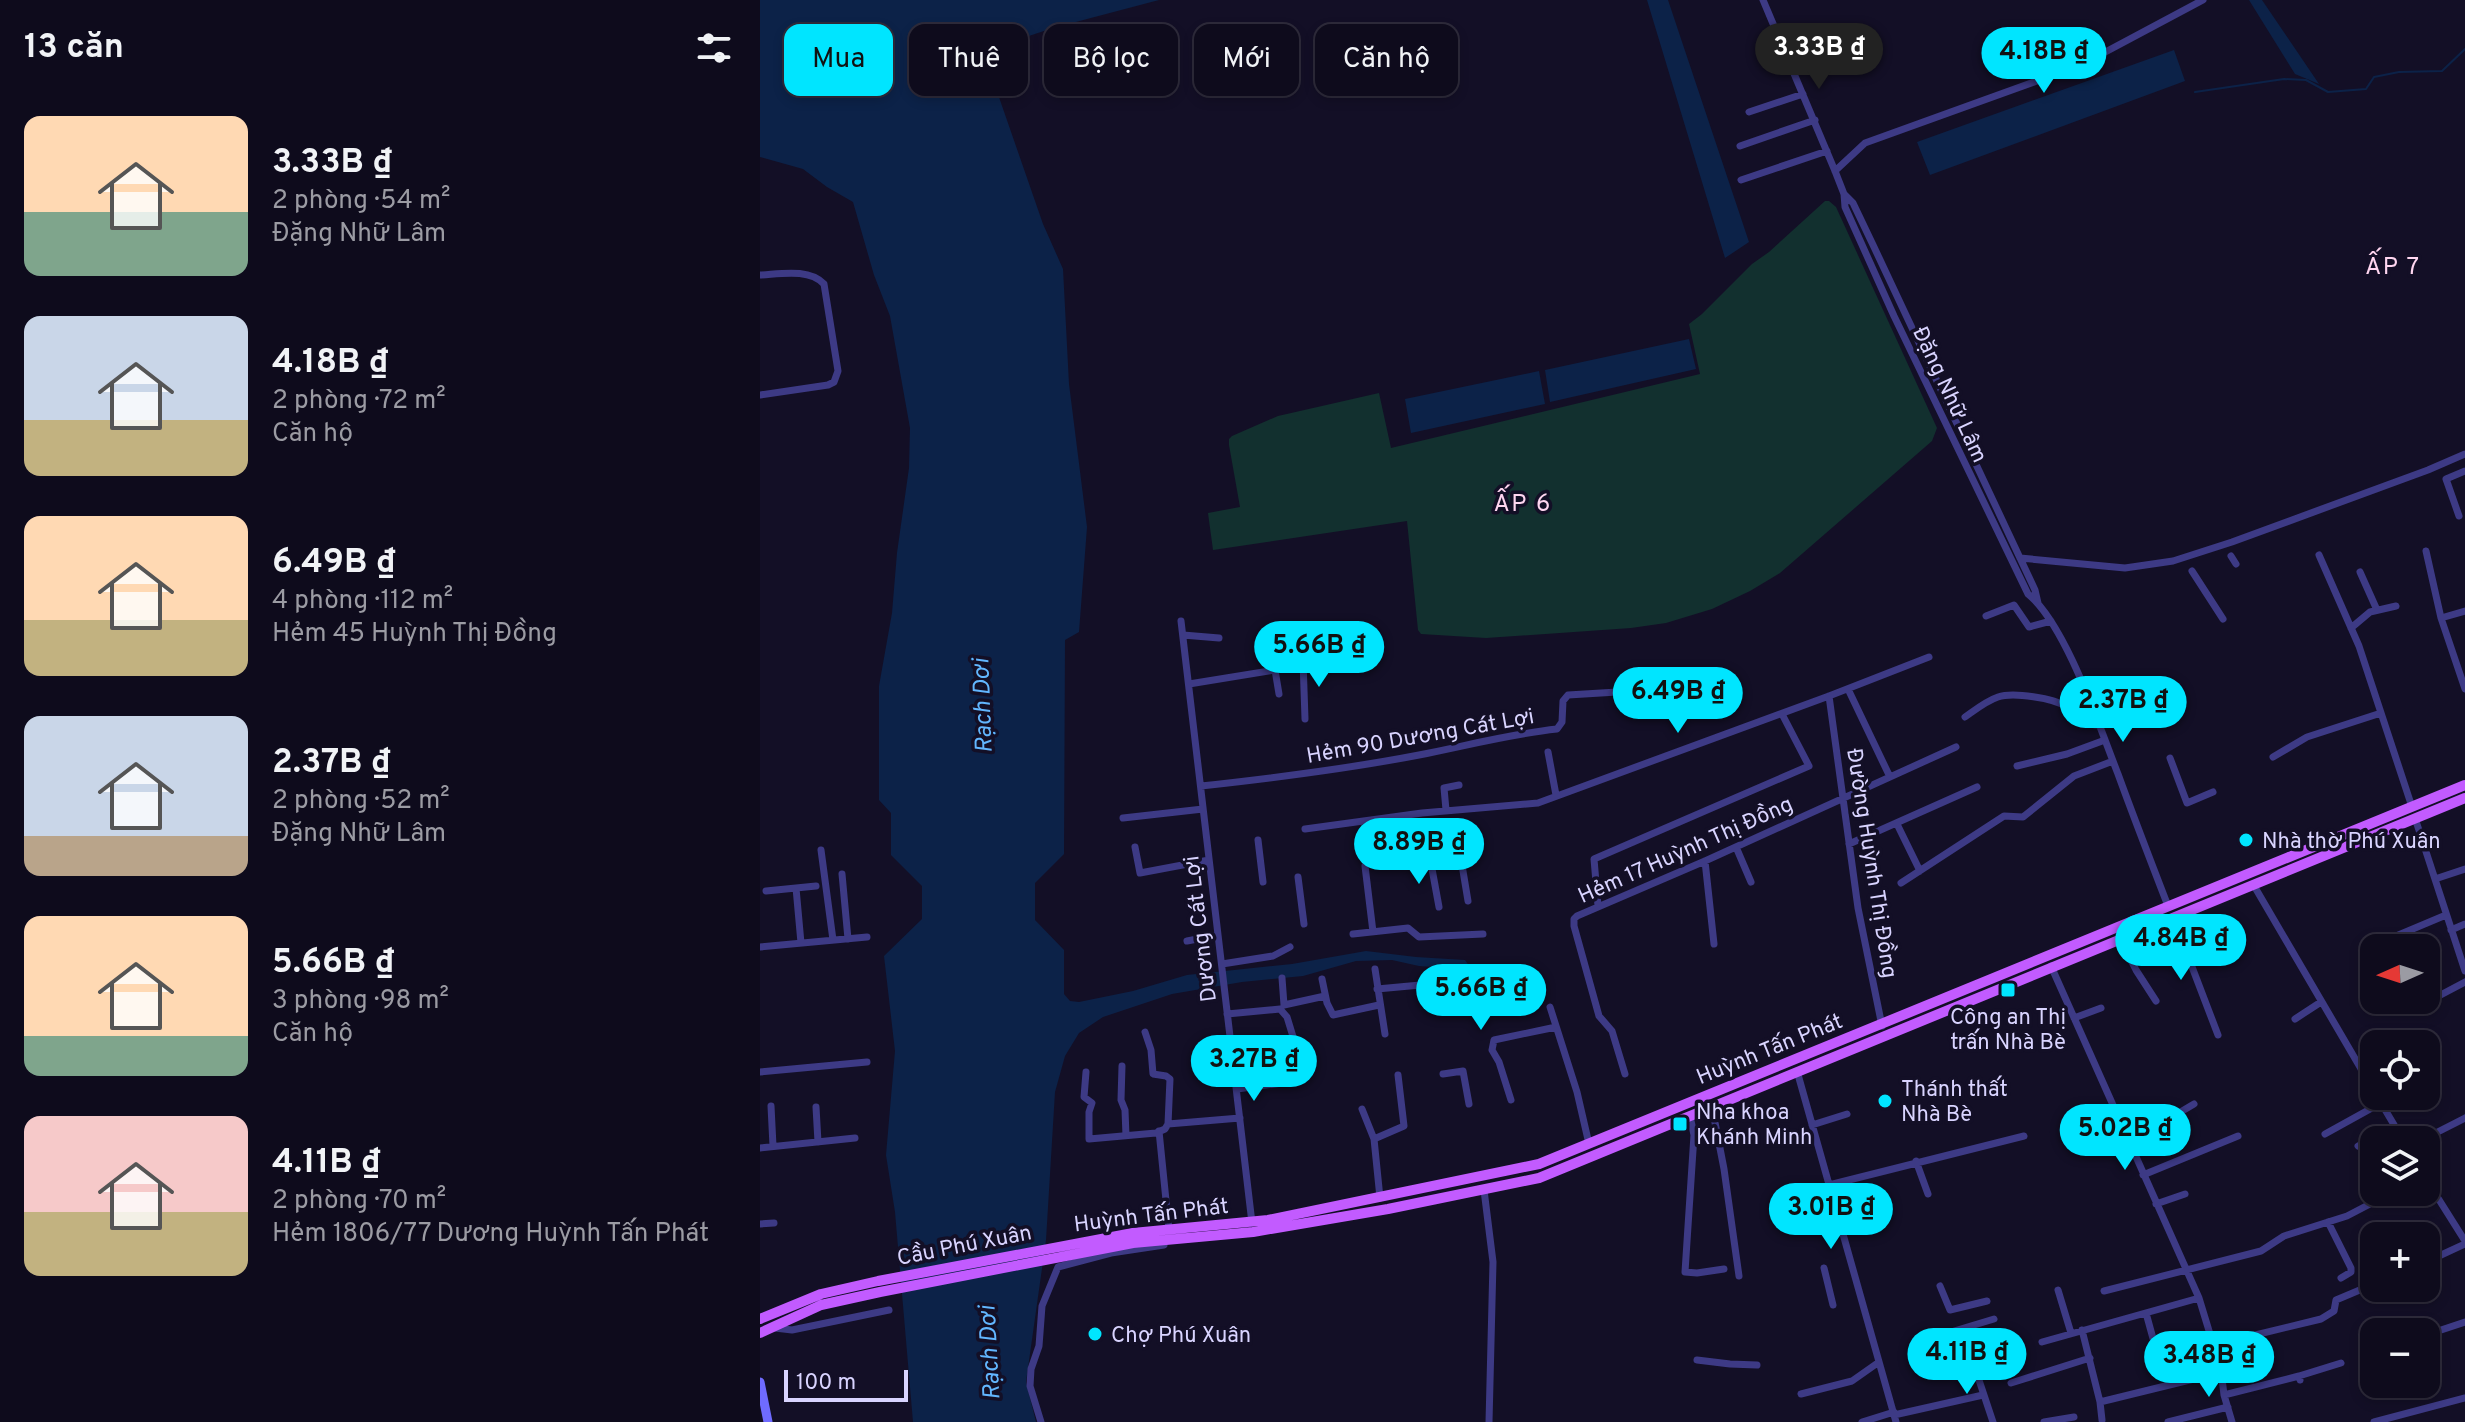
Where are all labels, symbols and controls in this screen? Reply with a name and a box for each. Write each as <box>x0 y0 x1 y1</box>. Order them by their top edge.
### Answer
pin: 3.33B ₫ <box>1745 23 1893 91</box>
chip: Mua <box>784 24 893 96</box>
chip: Thuê <box>909 24 1028 96</box>
chip: Bộ lọc <box>1044 24 1178 96</box>
chip: Mới <box>1194 24 1299 96</box>
chip: Căn hộ <box>1315 24 1458 96</box>
icon: filters <box>692 26 736 70</box>
text: 13 căn <box>24 27 124 70</box>
pin: 4.18B ₫ <box>1970 27 2118 95</box>
text: 3.33B ₫ <box>1773 32 1865 65</box>
text: 4.18B ₫ <box>1999 36 2089 69</box>
text: 3.33B ₫ <box>272 142 392 185</box>
icon: home <box>88 148 184 244</box>
text: 2 phòng · 54 m² <box>272 185 451 218</box>
text: Đặng Nhữ Lâm <box>272 218 446 251</box>
district label: ẤP 7 <box>2365 247 2421 283</box>
street label: Đặng Nhữ Lâm <box>1905 323 1992 468</box>
text: 4.18B ₫ <box>272 342 388 385</box>
icon: home <box>88 348 184 444</box>
text: 2 phòng · 72 m² <box>272 385 446 418</box>
text: Căn hộ <box>272 418 353 451</box>
district label: ẤP 6 <box>1494 484 1552 520</box>
text: 6.49B ₫ <box>272 542 396 585</box>
icon: home <box>88 548 184 644</box>
text: 4 phòng · 112 m² <box>272 585 453 618</box>
text: Hẻm 45 Huỳnh Thị Đồng <box>272 618 557 651</box>
pin: 5.66B ₫ <box>1245 621 1393 689</box>
text: 5.66B ₫ <box>1272 630 1366 663</box>
water label: Rạch Dơi <box>967 657 1001 754</box>
pin: 6.49B ₫ <box>1604 667 1752 735</box>
text: 6.49B ₫ <box>1631 676 1725 709</box>
pin: 2.37B ₫ <box>2049 676 2197 744</box>
text: 2.37B ₫ <box>2078 685 2168 718</box>
street label: Hẻm 90 Dương Cát Lợi <box>1304 704 1536 771</box>
text: 2.37B ₫ <box>272 742 391 785</box>
street label: Đường Huỳnh Thị Đồng <box>1839 746 1904 980</box>
icon: home <box>88 748 184 844</box>
text: 2 phòng · 52 m² <box>272 785 450 818</box>
street label: Hẻm 17 Huỳnh Thị Đồng <box>1574 790 1798 911</box>
text: Đặng Nhữ Lâm <box>272 818 446 851</box>
pin: 8.89B ₫ <box>1345 818 1493 886</box>
text: 8.89B ₫ <box>1372 827 1466 860</box>
place label: Nhà thờ Phú Xuân <box>2262 829 2441 856</box>
marker: Nhà thờ Phú Xuân <box>2237 831 2255 849</box>
street label: Dương Cát Lợi <box>1179 854 1224 1003</box>
pin: 4.84B ₫ <box>2107 914 2255 982</box>
text: 4.84B ₫ <box>2133 923 2229 956</box>
north arrow <box>2360 934 2440 1014</box>
map controls <box>2360 934 2440 1398</box>
text: 5.66B ₫ <box>272 942 394 985</box>
icon: home <box>88 948 184 1044</box>
pin: 5.66B ₫ <box>1407 964 1555 1032</box>
text: 5.66B ₫ <box>1434 973 1528 1006</box>
marker: Công an Thị trấn Nhà Bè <box>1999 981 2017 999</box>
text: 3 phòng · 98 m² <box>272 985 449 1018</box>
place label: Công an Thị trấn Nhà Bè <box>1950 1005 2066 1057</box>
street label: Huỳnh Tấn Phát <box>1692 1007 1847 1092</box>
text: Căn hộ <box>272 1018 353 1051</box>
button: locate <box>2360 1030 2440 1110</box>
pin: 3.27B ₫ <box>1180 1035 1328 1103</box>
text: 3.27B ₫ <box>1209 1044 1299 1077</box>
place label: Thánh thất Nhà Bè <box>1901 1075 2008 1129</box>
marker: Thánh thất Nhà Bè <box>1876 1092 1894 1110</box>
place label: Nha khoa Khánh Minh <box>1696 1100 1812 1152</box>
pin: 5.02B ₫ <box>2051 1104 2199 1172</box>
text: 5.02B ₫ <box>2078 1113 2172 1146</box>
marker: Nha khoa Khánh Minh <box>1671 1115 1689 1133</box>
button: layers <box>2360 1126 2440 1206</box>
text: 4.11B ₫ <box>272 1142 381 1185</box>
icon: home <box>88 1148 184 1244</box>
pin: 3.01B ₫ <box>1757 1183 1905 1251</box>
text: 2 phòng · 70 m² <box>272 1185 446 1218</box>
street label: Huỳnh Tấn Phát <box>1072 1192 1230 1239</box>
text: 3.01B ₫ <box>1787 1192 1875 1225</box>
text: Hẻm 1806/77 Dương Huỳnh Tấn Phát <box>272 1218 709 1251</box>
street label: Cầu Phú Xuân <box>894 1218 1034 1273</box>
button: + <box>2360 1222 2440 1302</box>
water label: Rạch Dơi <box>973 1304 1008 1401</box>
button: − <box>2360 1318 2440 1398</box>
place label: Chợ Phú Xuân <box>1111 1323 1251 1350</box>
marker: Chợ Phú Xuân <box>1086 1325 1104 1343</box>
pin: 4.11B ₫ <box>1893 1328 2041 1396</box>
pin: 3.48B ₫ <box>2135 1331 2283 1399</box>
text: 4.11B ₫ <box>1925 1337 2009 1370</box>
text: 3.48B ₫ <box>2162 1340 2256 1373</box>
scale bar <box>784 1366 908 1402</box>
text: 100 m <box>796 1370 856 1397</box>

